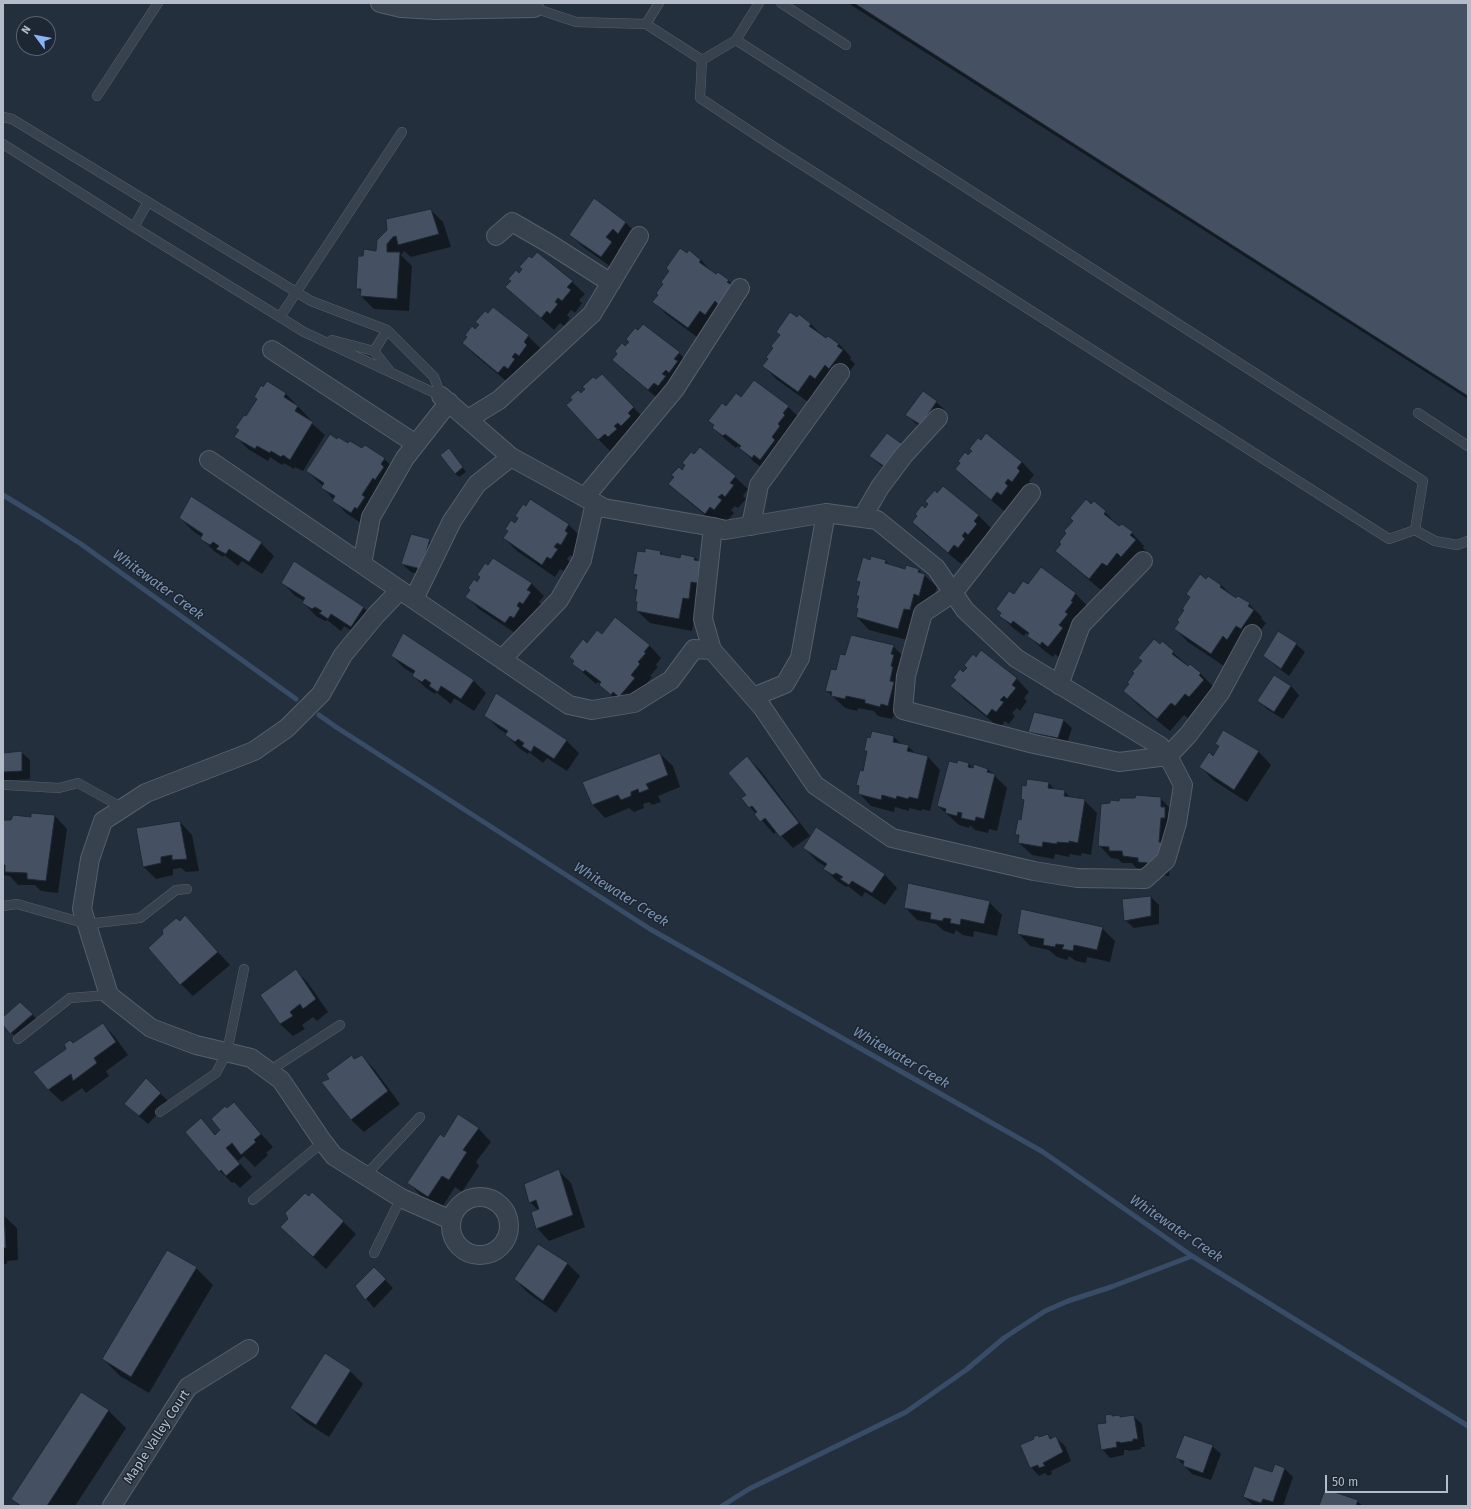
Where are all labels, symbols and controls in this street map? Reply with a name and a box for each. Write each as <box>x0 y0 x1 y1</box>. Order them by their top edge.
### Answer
north arrow <box>16 16 56 56</box>
text: N <box>19 23 34 36</box>
water label: Whitewater Creek <box>109 546 207 624</box>
water label: Whitewater Creek <box>570 859 672 931</box>
water label: Whitewater Creek <box>850 1024 952 1092</box>
water label: Whitewater Creek <box>1126 1192 1226 1266</box>
street label: Maple Valley Court <box>121 1387 193 1487</box>
scale bar <box>1327 1467 1450 1493</box>
text: 50 m <box>1332 1475 1358 1489</box>

